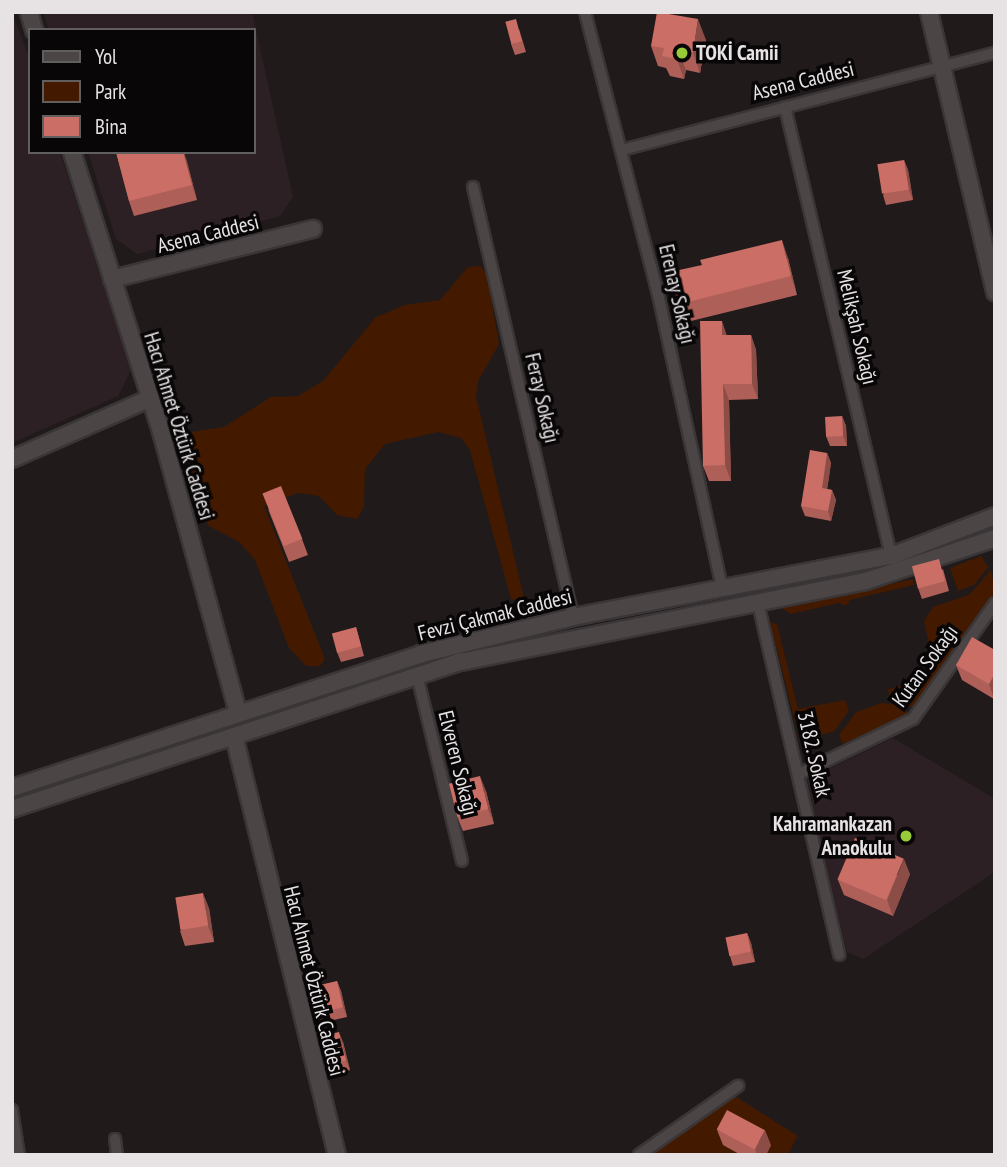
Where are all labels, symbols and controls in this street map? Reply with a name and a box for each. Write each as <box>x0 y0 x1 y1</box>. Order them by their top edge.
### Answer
legend <box>28 28 256 154</box>
place label: TOKİ Camii <box>696 40 779 66</box>
text: Yol <box>95 43 117 70</box>
marker: TOKİ Camii <box>674 45 690 61</box>
street label: Asena Caddesi <box>749 56 857 106</box>
text: Park <box>95 78 126 105</box>
text: Bina <box>95 113 127 140</box>
street label: Asena Caddesi <box>154 209 262 259</box>
street label: Erenay Sokağı <box>653 242 701 346</box>
street label: Melikşah Sokağı <box>832 267 882 387</box>
street label: Hacı Ahmet Öztürk Caddesi <box>138 329 220 523</box>
street label: Feray Sokağı <box>519 350 565 446</box>
street label: Fevzi Çakmak Caddesi <box>415 584 575 646</box>
street label: Kutan Sokağı <box>887 620 963 712</box>
street label: Elveren Sokağı <box>433 708 483 818</box>
street label: 3182. Sokak <box>792 708 836 800</box>
place label: Kahramankazan Anaokulu <box>773 811 892 861</box>
marker: Kahramankazan Anaokulu <box>898 828 914 844</box>
street label: Hacı Ahmet Öztürk Caddesi <box>278 883 350 1079</box>

